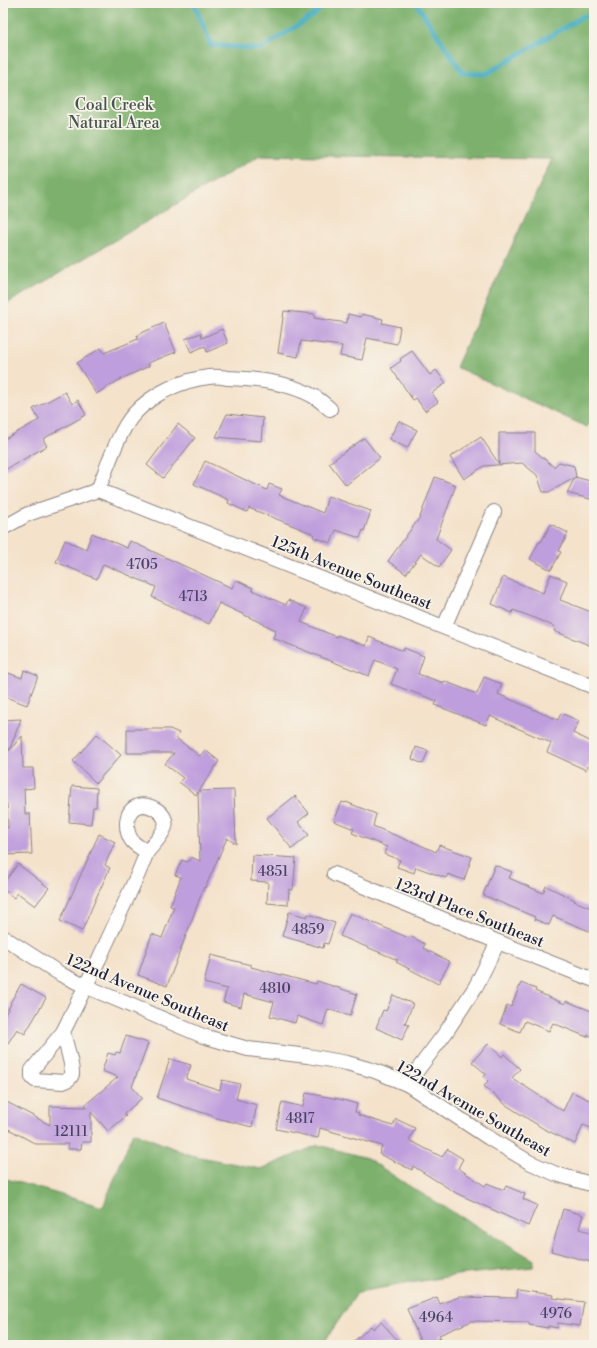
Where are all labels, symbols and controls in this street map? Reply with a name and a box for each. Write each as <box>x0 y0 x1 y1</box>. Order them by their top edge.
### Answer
park label: Coal Creek Natural Area <box>68 95 161 133</box>
street label: 125th Avenue Southeast <box>268 532 435 614</box>
house number: 4705 <box>126 556 158 574</box>
house number: 4713 <box>178 588 208 606</box>
house number: 4851 <box>258 863 288 881</box>
street label: 123rd Place Southeast <box>392 874 548 952</box>
house number: 4859 <box>291 921 325 939</box>
street label: 122nd Avenue Southeast <box>63 950 232 1036</box>
house number: 4810 <box>259 980 291 998</box>
street label: 122nd Avenue Southeast <box>393 1056 555 1161</box>
house number: 4817 <box>286 1110 315 1128</box>
house number: 12111 <box>54 1123 88 1141</box>
house number: 4976 <box>540 1305 572 1323</box>
house number: 4964 <box>419 1309 453 1327</box>

